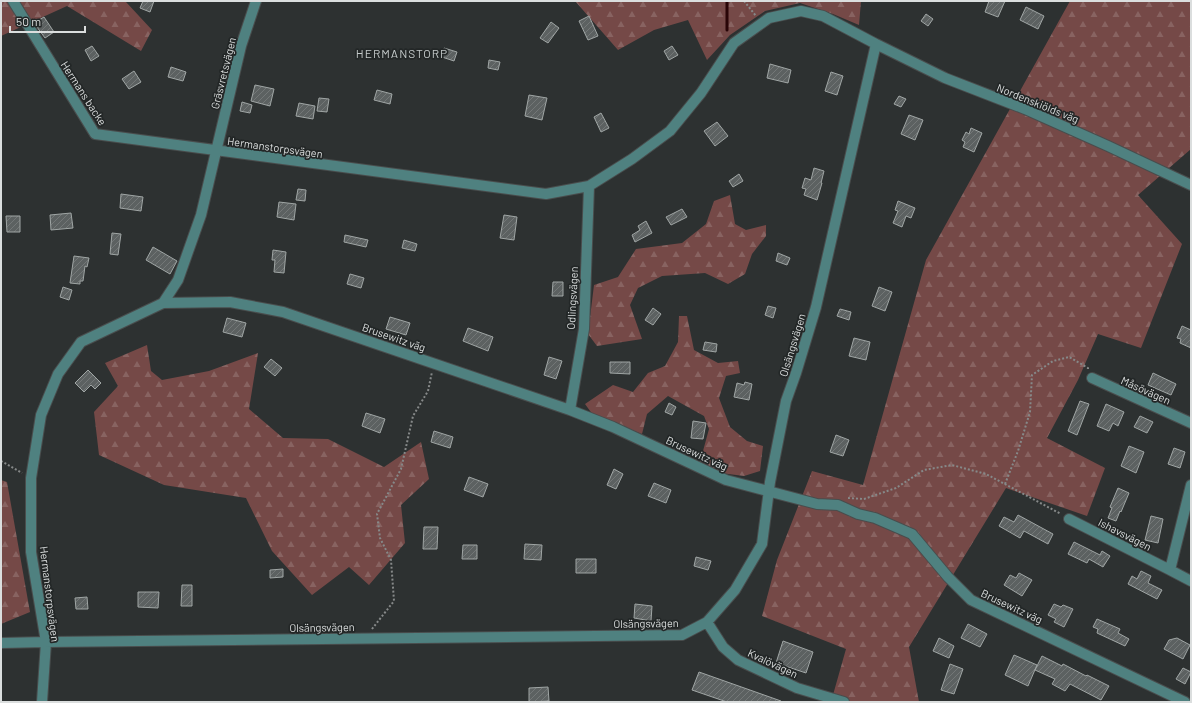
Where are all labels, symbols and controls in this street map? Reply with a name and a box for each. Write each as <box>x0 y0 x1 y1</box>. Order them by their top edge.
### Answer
scale bar <box>10 8 85 34</box>
text: 50 m <box>16 14 41 28</box>
street label: Gräsvretsvägen <box>208 36 238 110</box>
district label: HERMANSTORP <box>356 46 448 60</box>
street label: Hermans backe <box>58 59 110 128</box>
street label: Nordenskiölds väg <box>995 81 1081 125</box>
street label: Hermanstorpsvägen <box>226 134 324 160</box>
street label: Odlingsvägen <box>564 266 580 330</box>
street label: Olsängsvägen <box>776 312 808 378</box>
street label: Brusewitz väg <box>361 320 428 354</box>
street label: Måsövägen <box>1119 373 1173 407</box>
street label: Brusewitz väg <box>664 433 730 473</box>
street label: Ishavsvägen <box>1096 515 1154 553</box>
street label: Hermanstorpsvägen <box>38 545 62 643</box>
street label: Brusewitz väg <box>979 586 1045 626</box>
street label: Olsängsvägen <box>613 616 679 630</box>
street label: Olsängsvägen <box>289 620 355 634</box>
street label: Kvalövägen <box>746 646 800 680</box>

